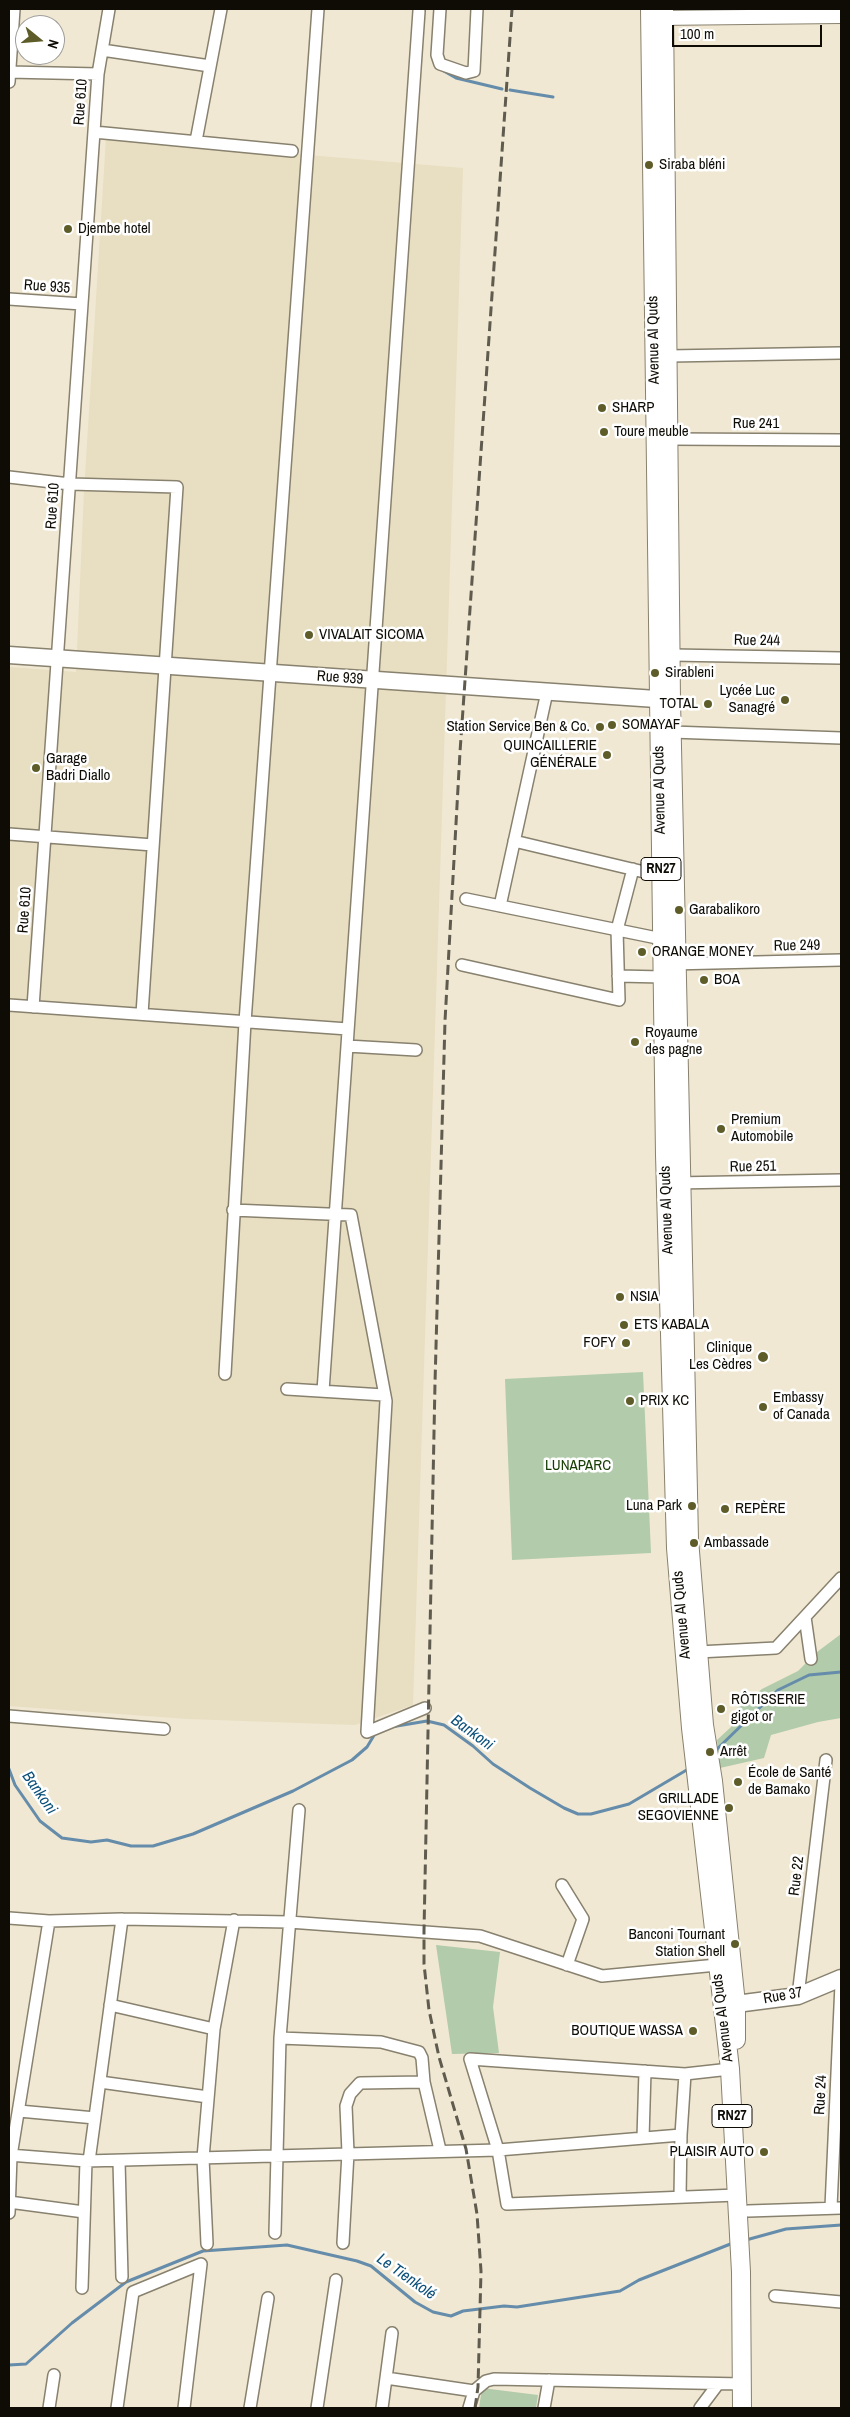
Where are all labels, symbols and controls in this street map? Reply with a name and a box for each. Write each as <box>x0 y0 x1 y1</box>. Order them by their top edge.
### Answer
north arrow <box>15 15 65 65</box>
scale bar <box>675 15 825 47</box>
text: 100 m <box>680 23 714 44</box>
text: N <box>44 37 63 51</box>
street label: Rue 610 <box>70 78 92 126</box>
place label: Siraba bléni <box>659 156 725 174</box>
marker: Siraba bléni <box>643 159 655 171</box>
place label: Djembe hotel <box>78 220 150 238</box>
marker: Djembe hotel <box>62 223 74 235</box>
street label: Rue 935 <box>23 276 71 298</box>
street label: Avenue Al Quds <box>644 296 664 384</box>
place label: SHARP <box>612 399 654 417</box>
marker: SHARP <box>596 402 608 414</box>
street label: Rue 241 <box>733 415 779 433</box>
place label: Toure meuble <box>614 423 689 441</box>
marker: Toure meuble <box>598 426 610 438</box>
street label: Rue 610 <box>42 482 64 530</box>
place label: VIVALAIT SICOMA <box>319 626 424 644</box>
marker: VIVALAIT SICOMA <box>303 629 315 641</box>
street label: Rue 244 <box>734 632 780 650</box>
place label: Sirableni <box>665 664 714 682</box>
street label: Rue 939 <box>316 667 364 689</box>
marker: Sirableni <box>649 667 661 679</box>
place label: Lycée Luc Sanagré <box>719 682 775 717</box>
marker: Lycée Luc Sanagré <box>779 694 791 706</box>
place label: TOTAL <box>659 695 698 713</box>
marker: TOTAL <box>702 698 714 710</box>
place label: SOMAYAF <box>622 716 680 734</box>
place label: Station Service Ben & Co. <box>446 718 590 736</box>
marker: SOMAYAF <box>606 719 618 731</box>
marker: Station Service Ben & Co. <box>594 721 606 733</box>
place label: QUINCAILLERIE GÉNÉRALE <box>503 737 597 772</box>
street label: Avenue Al Quds <box>650 746 670 834</box>
marker: QUINCAILLERIE GÉNÉRALE <box>601 749 613 761</box>
place label: Garage Badri Diallo <box>46 750 110 785</box>
marker: Garage Badri Diallo <box>30 762 42 774</box>
road number: RN27 <box>641 858 681 881</box>
street label: Rue 610 <box>14 886 36 934</box>
place label: Garabalikoro <box>689 901 760 919</box>
marker: Garabalikoro <box>673 904 685 916</box>
street label: Rue 249 <box>774 937 820 955</box>
place label: ORANGE MONEY <box>652 943 754 961</box>
marker: ORANGE MONEY <box>636 946 648 958</box>
place label: BOA <box>714 971 740 989</box>
marker: BOA <box>698 974 710 986</box>
place label: Royaume des pagne <box>645 1024 702 1059</box>
marker: Royaume des pagne <box>629 1036 641 1048</box>
place label: Premium Automobile <box>731 1111 793 1146</box>
marker: Premium Automobile <box>715 1123 727 1135</box>
street label: Rue 251 <box>730 1158 776 1176</box>
street label: Avenue Al Quds <box>656 1165 678 1255</box>
place label: NSIA <box>630 1288 659 1306</box>
marker: NSIA <box>614 1291 626 1303</box>
place label: ETS KABALA <box>634 1316 709 1334</box>
marker: ETS KABALA <box>618 1319 630 1331</box>
place label: FOFY <box>583 1334 616 1352</box>
marker: FOFY <box>620 1337 632 1349</box>
place label: Clinique Les Cèdres <box>689 1339 752 1374</box>
marker: Clinique Les Cèdres <box>756 1350 770 1364</box>
place label: Embassy of Canada <box>773 1389 830 1424</box>
place label: PRIX KC <box>640 1392 689 1410</box>
marker: PRIX KC <box>624 1395 636 1407</box>
marker: Embassy of Canada <box>757 1401 769 1413</box>
park label: LUNAPARC <box>545 1457 611 1475</box>
place label: Luna Park <box>626 1497 682 1515</box>
marker: Luna Park <box>686 1500 698 1512</box>
place label: REPÈRE <box>735 1500 786 1518</box>
marker: REPÈRE <box>719 1503 731 1515</box>
place label: Ambassade <box>704 1534 769 1552</box>
marker: Ambassade <box>688 1537 700 1549</box>
street label: Avenue Al Quds <box>669 1570 695 1660</box>
place label: RÔTISSERIE gigot or <box>731 1691 806 1726</box>
marker: RÔTISSERIE gigot or <box>715 1703 727 1715</box>
water label: Bankoni <box>447 1711 497 1755</box>
place label: Arrêt <box>720 1743 747 1761</box>
marker: Arrêt <box>704 1746 716 1758</box>
place label: École de Santé de Bamako <box>748 1764 831 1799</box>
water label: Bankoni <box>17 1768 61 1818</box>
marker: École de Santé de Bamako <box>732 1776 744 1788</box>
place label: GRILLADE SEGOVIENNE <box>638 1790 719 1825</box>
marker: GRILLADE SEGOVIENNE <box>723 1802 735 1814</box>
street label: Rue 22 <box>786 1855 808 1897</box>
place label: Banconi Tournant Station Shell <box>629 1926 725 1961</box>
marker: Banconi Tournant Station Shell <box>729 1938 741 1950</box>
street label: Avenue Al Quds <box>709 1973 737 2063</box>
street label: Rue 37 <box>762 1984 804 2008</box>
place label: BOUTIQUE WASSA <box>571 2022 683 2040</box>
marker: BOUTIQUE WASSA <box>687 2025 699 2037</box>
street label: Rue 24 <box>811 2075 831 2115</box>
road number: RN27 <box>712 2104 752 2128</box>
place label: PLAISIR AUTO <box>669 2143 754 2161</box>
marker: PLAISIR AUTO <box>758 2146 770 2158</box>
water label: Le Tienkolé <box>373 2250 439 2304</box>

